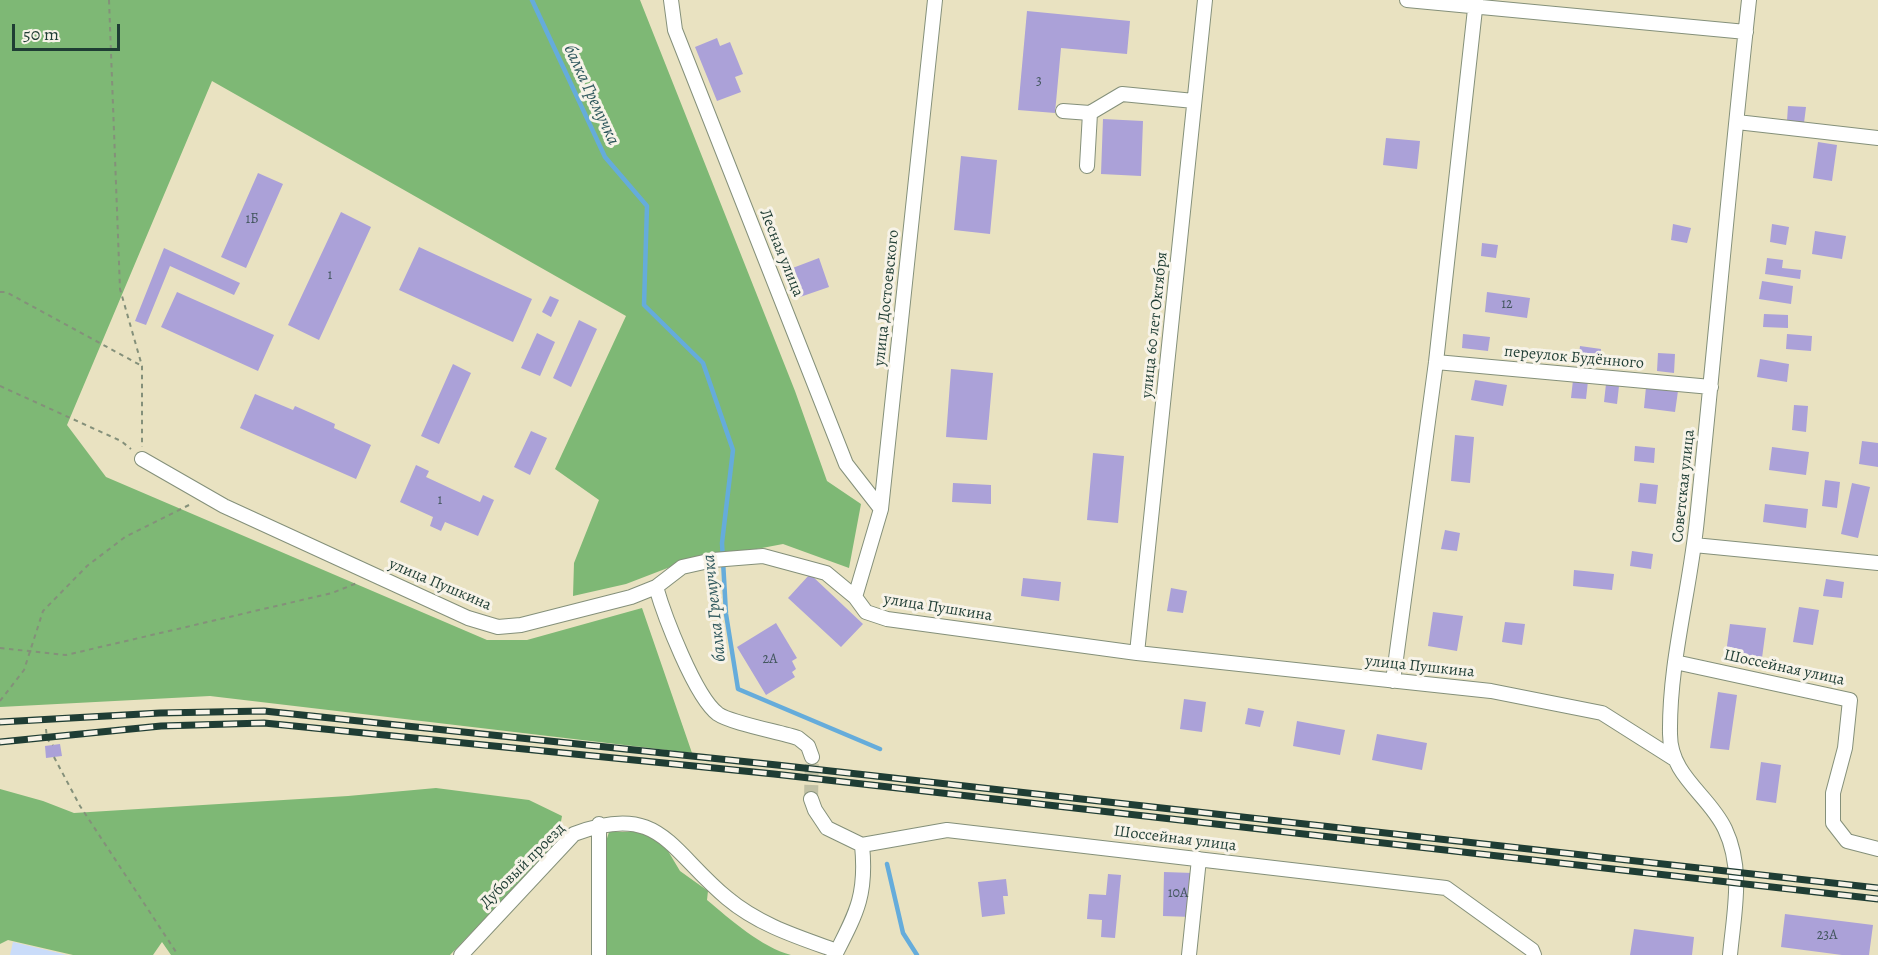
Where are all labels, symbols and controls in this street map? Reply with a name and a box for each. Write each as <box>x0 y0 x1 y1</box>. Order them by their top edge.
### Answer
scale bar <box>15 12 123 50</box>
text: 50 m <box>23 22 59 46</box>
water label: балка Гремучка <box>558 41 624 149</box>
house number: 3 <box>1036 74 1042 90</box>
street label: Лесная улица <box>755 206 807 300</box>
house number: 1Б <box>245 212 259 228</box>
street label: улица Достоевского <box>870 229 904 367</box>
street label: улица 60 лет Октября <box>1138 251 1172 399</box>
house number: 1 <box>328 268 332 284</box>
house number: 12 <box>1501 297 1513 313</box>
street label: переулок Будённого <box>1503 342 1645 374</box>
street label: Советская улица <box>1669 428 1699 544</box>
house number: 1 <box>438 493 442 509</box>
water label: балка Гремучка <box>699 553 731 663</box>
street label: улица Пушкина <box>386 555 494 615</box>
street label: улица Пушкина <box>882 590 994 626</box>
street label: Шоссейная улица <box>1722 646 1846 690</box>
house number: 2А <box>763 652 777 668</box>
street label: улица Пушкина <box>1364 652 1476 682</box>
street label: Дубовый проезд <box>476 819 570 913</box>
street label: Шоссейная улица <box>1113 822 1237 856</box>
house number: 10А <box>1168 886 1188 902</box>
house number: 23А <box>1817 928 1837 944</box>

